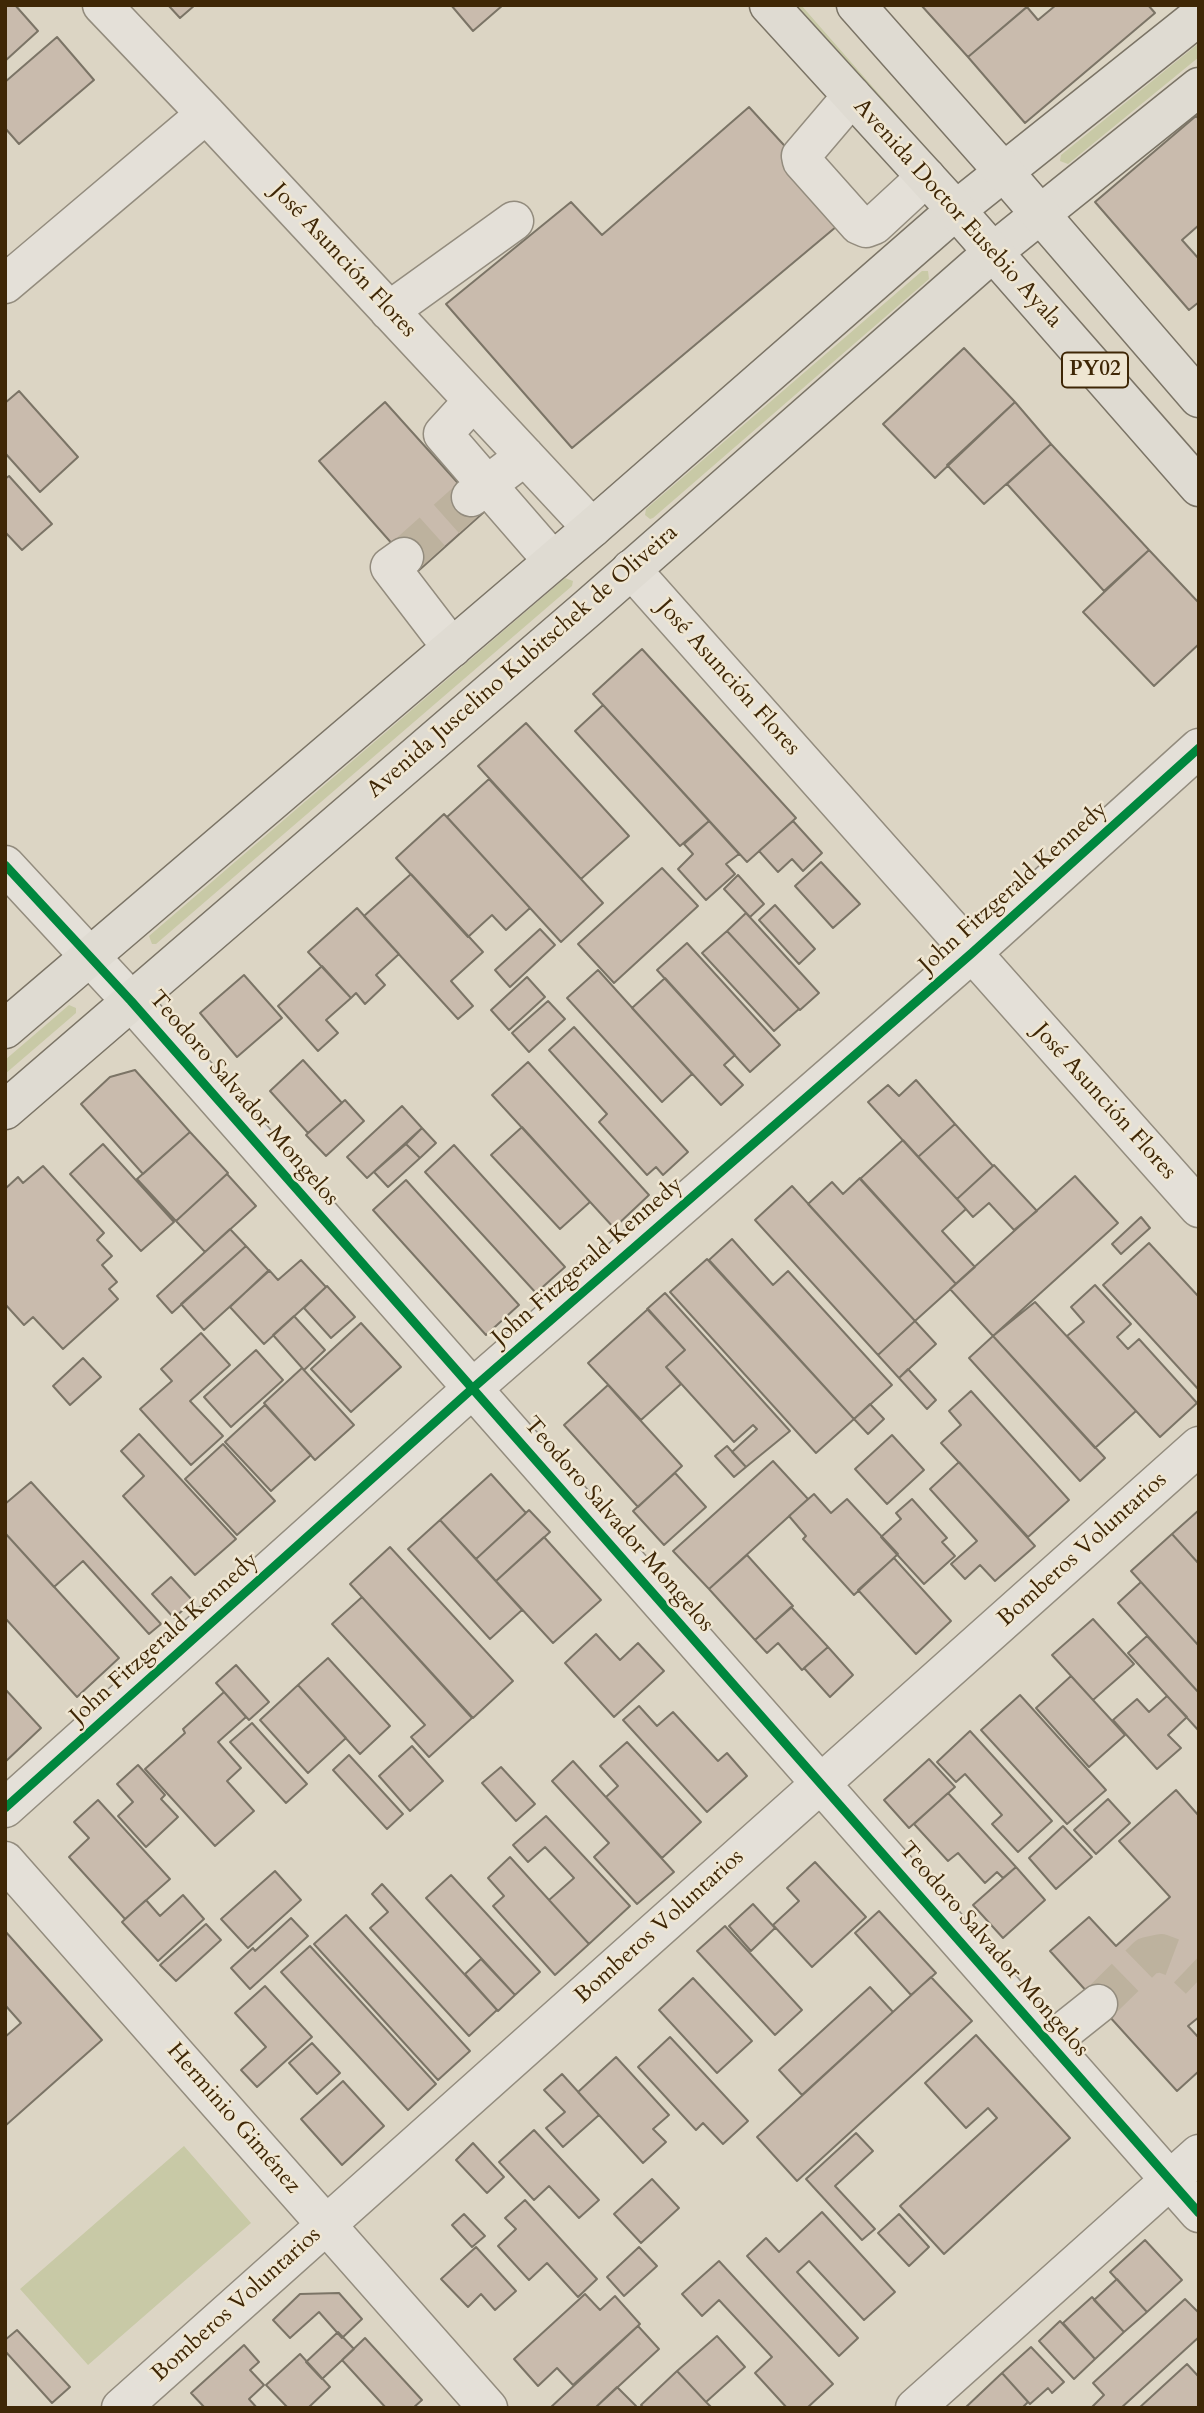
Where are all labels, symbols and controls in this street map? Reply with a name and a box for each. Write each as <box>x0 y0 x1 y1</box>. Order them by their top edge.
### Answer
street label: Avenida Doctor Eusebio Ayala <box>847 94 1067 334</box>
street label: José Asunción Flores <box>264 178 422 344</box>
road number: PY02 <box>1062 352 1128 388</box>
street label: Avenida Juscelino Kubitschek de Oliveira <box>362 519 684 805</box>
street label: José Asunción Flores <box>651 594 805 762</box>
street label: John Fitzgerald Kennedy <box>914 796 1114 980</box>
street label: Teodoro Salvador Mongelos <box>142 986 344 1212</box>
street label: José Asunción Flores <box>1027 1018 1181 1186</box>
street label: John Fitzgerald Kennedy <box>487 1172 689 1352</box>
street label: Teodoro Salvador Mongelos <box>517 1412 719 1638</box>
street label: Bomberos Voluntarios <box>993 1467 1173 1633</box>
street label: John Fitzgerald Kennedy <box>65 1547 265 1731</box>
street label: Teodoro Salvador Mongelos <box>892 1837 1094 2063</box>
street label: Bomberos Voluntarios <box>570 1844 750 2010</box>
street label: Herminio Giménez <box>160 2038 306 2200</box>
street label: Bomberos Voluntarios <box>147 2222 327 2388</box>

